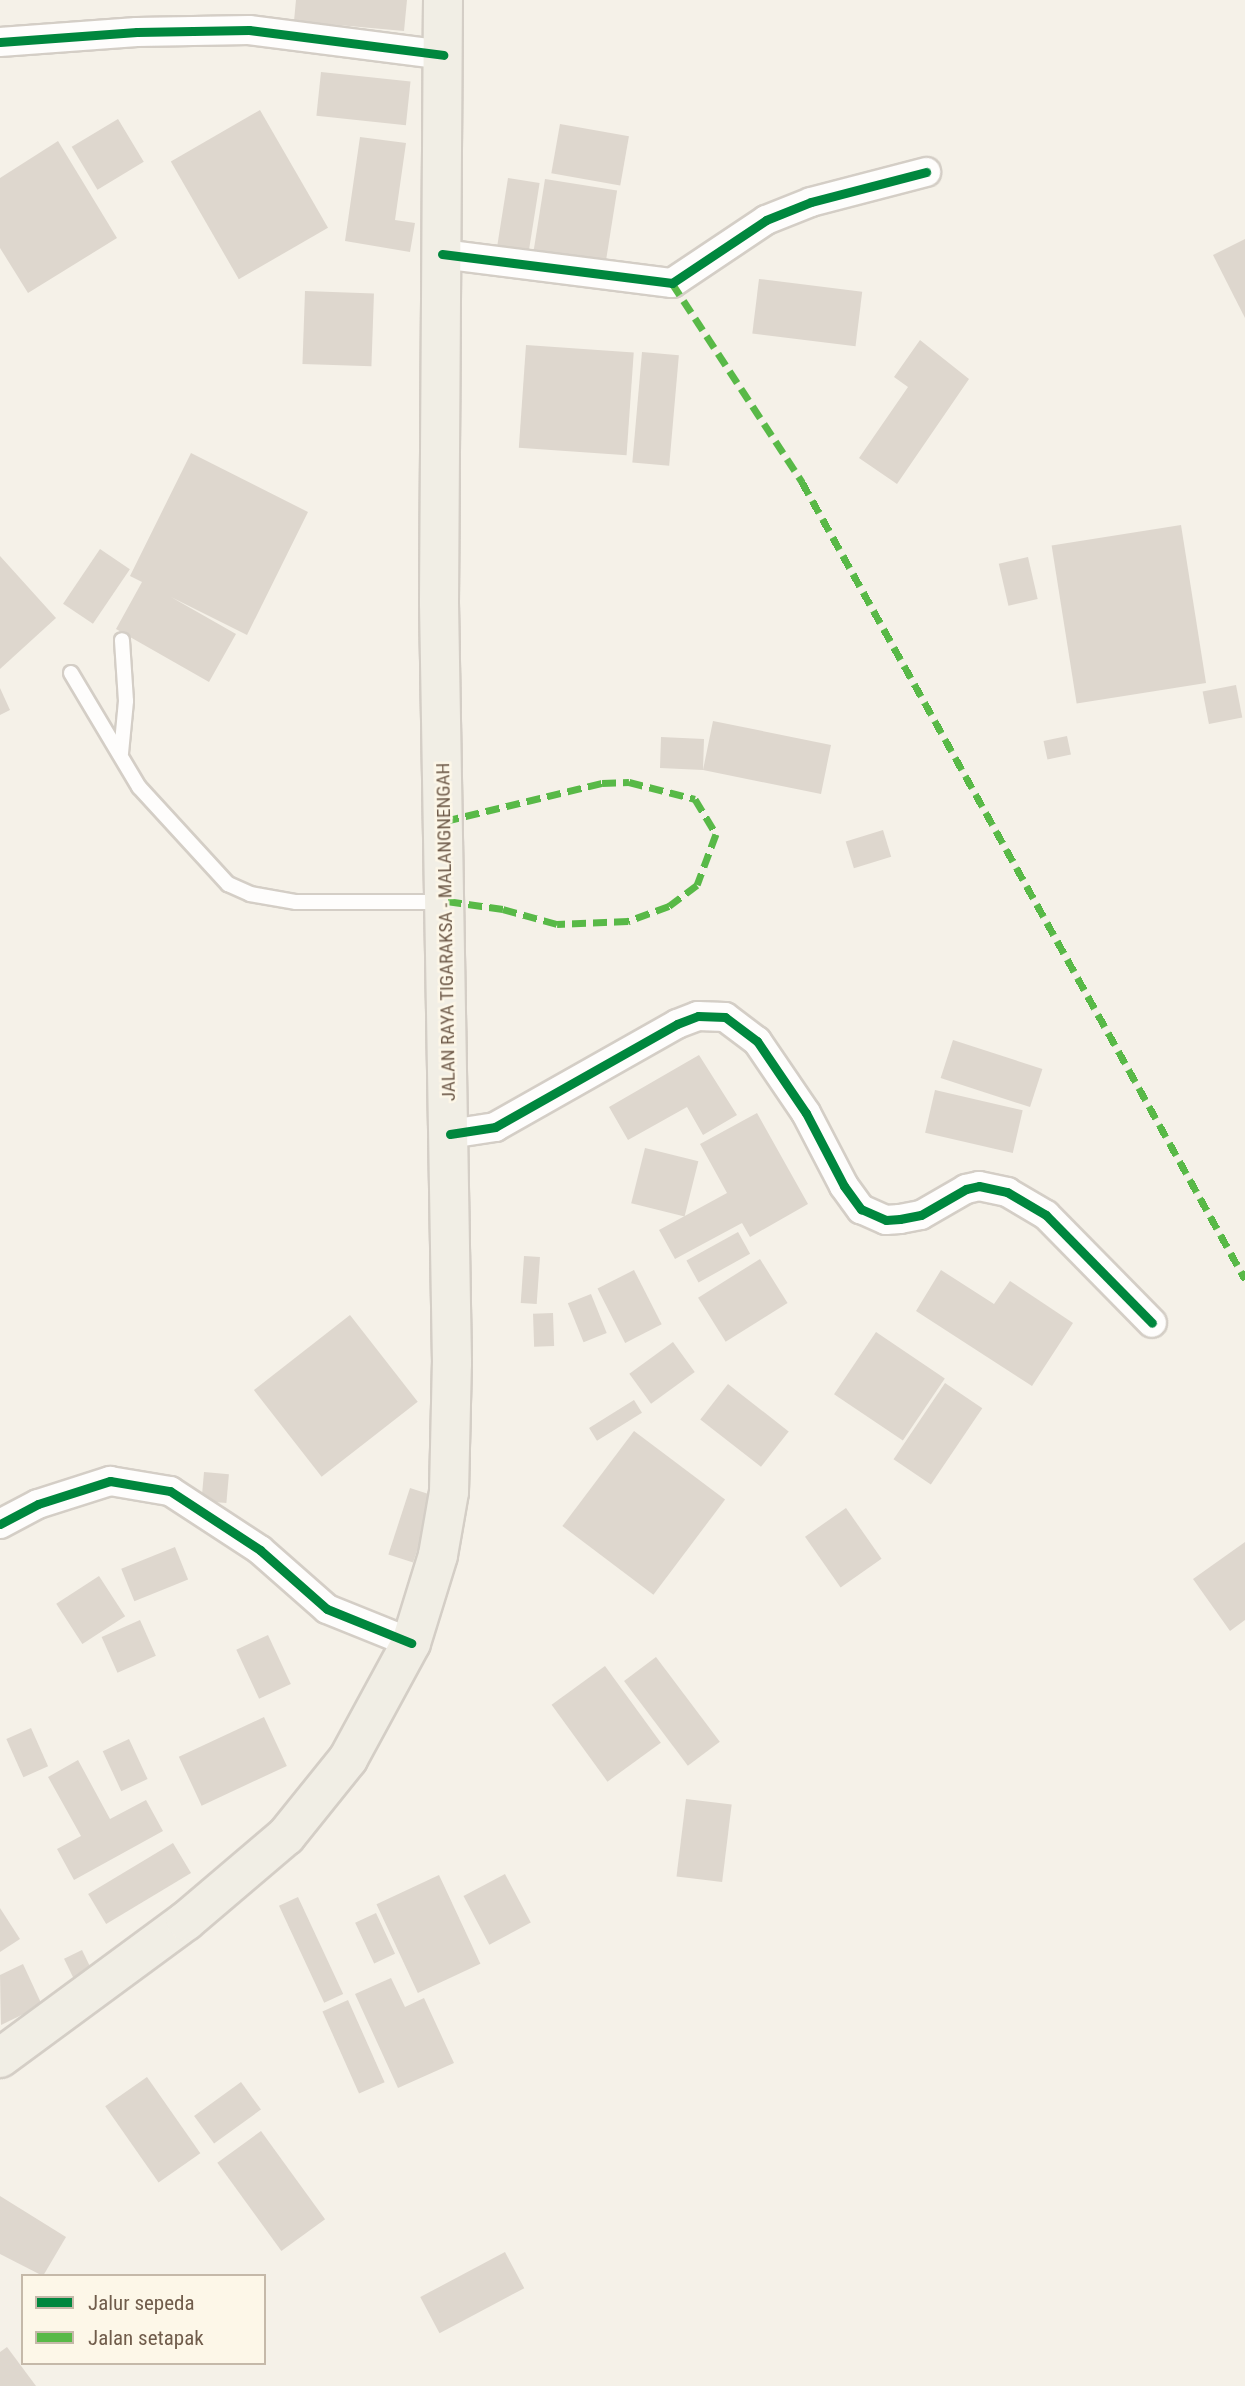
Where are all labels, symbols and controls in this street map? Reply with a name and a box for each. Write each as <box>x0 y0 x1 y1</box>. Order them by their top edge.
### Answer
street label: JALAN RAYA TIGARAKSA - MALANGNENGAH <box>432 762 460 1102</box>
legend <box>21 2274 266 2365</box>
text: Jalur sepeda <box>88 2291 195 2315</box>
text: Jalan setapak <box>88 2326 204 2350</box>

